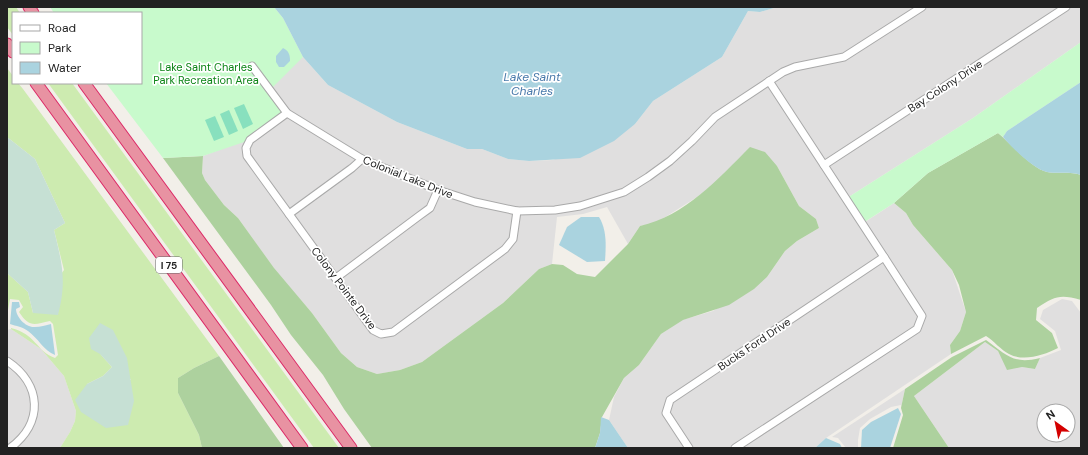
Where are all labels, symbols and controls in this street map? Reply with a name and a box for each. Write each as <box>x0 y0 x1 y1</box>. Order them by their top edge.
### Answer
legend <box>12 12 142 84</box>
text: Road <box>48 20 76 36</box>
text: Park <box>48 40 72 56</box>
street label: Bay Colony Drive <box>905 57 985 115</box>
text: Water <box>48 60 82 76</box>
park label: Lake Saint Charles Park Recreation Area <box>153 60 259 87</box>
water label: Lake Saint Charles <box>503 69 561 99</box>
street label: Colonial Lake Drive <box>361 153 455 201</box>
street label: Colony Pointe Drive <box>308 244 380 332</box>
road number: I 75 <box>156 257 182 273</box>
street label: Bucks Ford Drive <box>715 314 793 374</box>
north arrow <box>1036 403 1076 443</box>
text: N <box>1043 407 1058 423</box>

